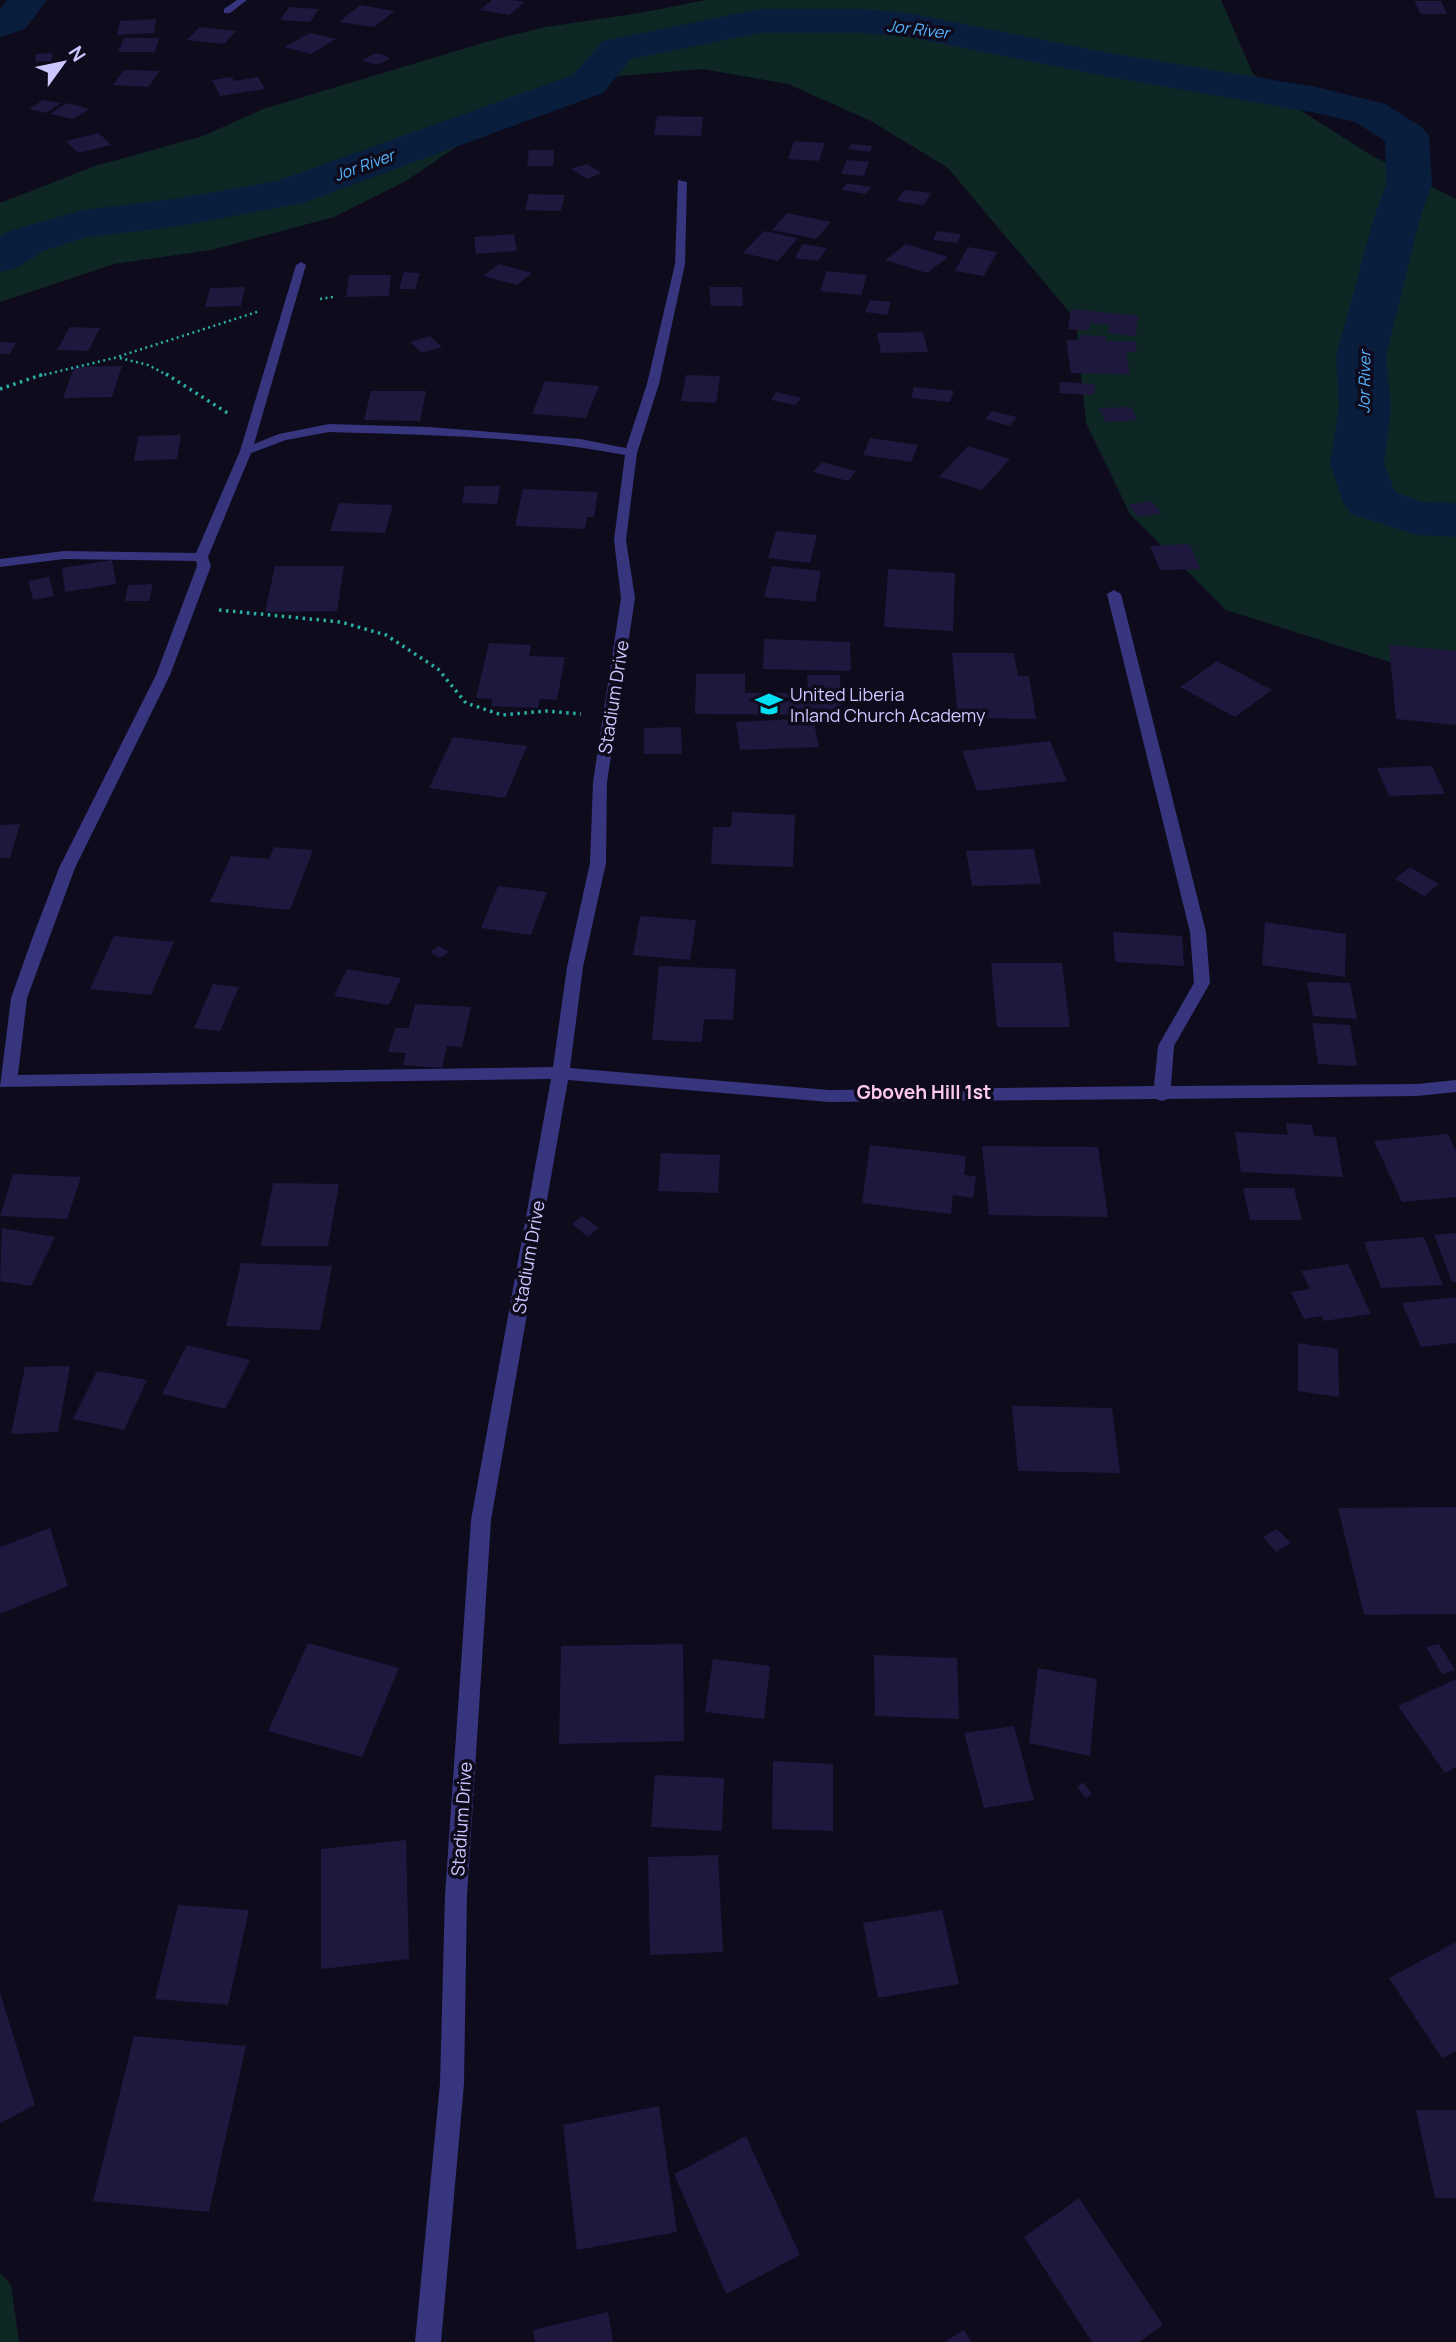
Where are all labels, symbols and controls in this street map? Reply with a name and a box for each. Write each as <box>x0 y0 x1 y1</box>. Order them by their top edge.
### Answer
water label: Jor River <box>886 14 953 44</box>
north arrow <box>28 28 98 98</box>
text: N <box>63 41 92 67</box>
water label: Jor River <box>331 143 399 186</box>
water label: Jor River <box>1352 348 1376 413</box>
street label: Stadium Drive <box>592 638 634 756</box>
place label: United Liberia Inland Church Academy <box>790 682 986 727</box>
school or university icon: United Liberia Inland Church Academy <box>754 689 784 719</box>
district label: Gboveh Hill 1st <box>857 1079 991 1105</box>
street label: Stadium Drive <box>506 1198 550 1316</box>
street label: Stadium Drive <box>445 1761 477 1877</box>

